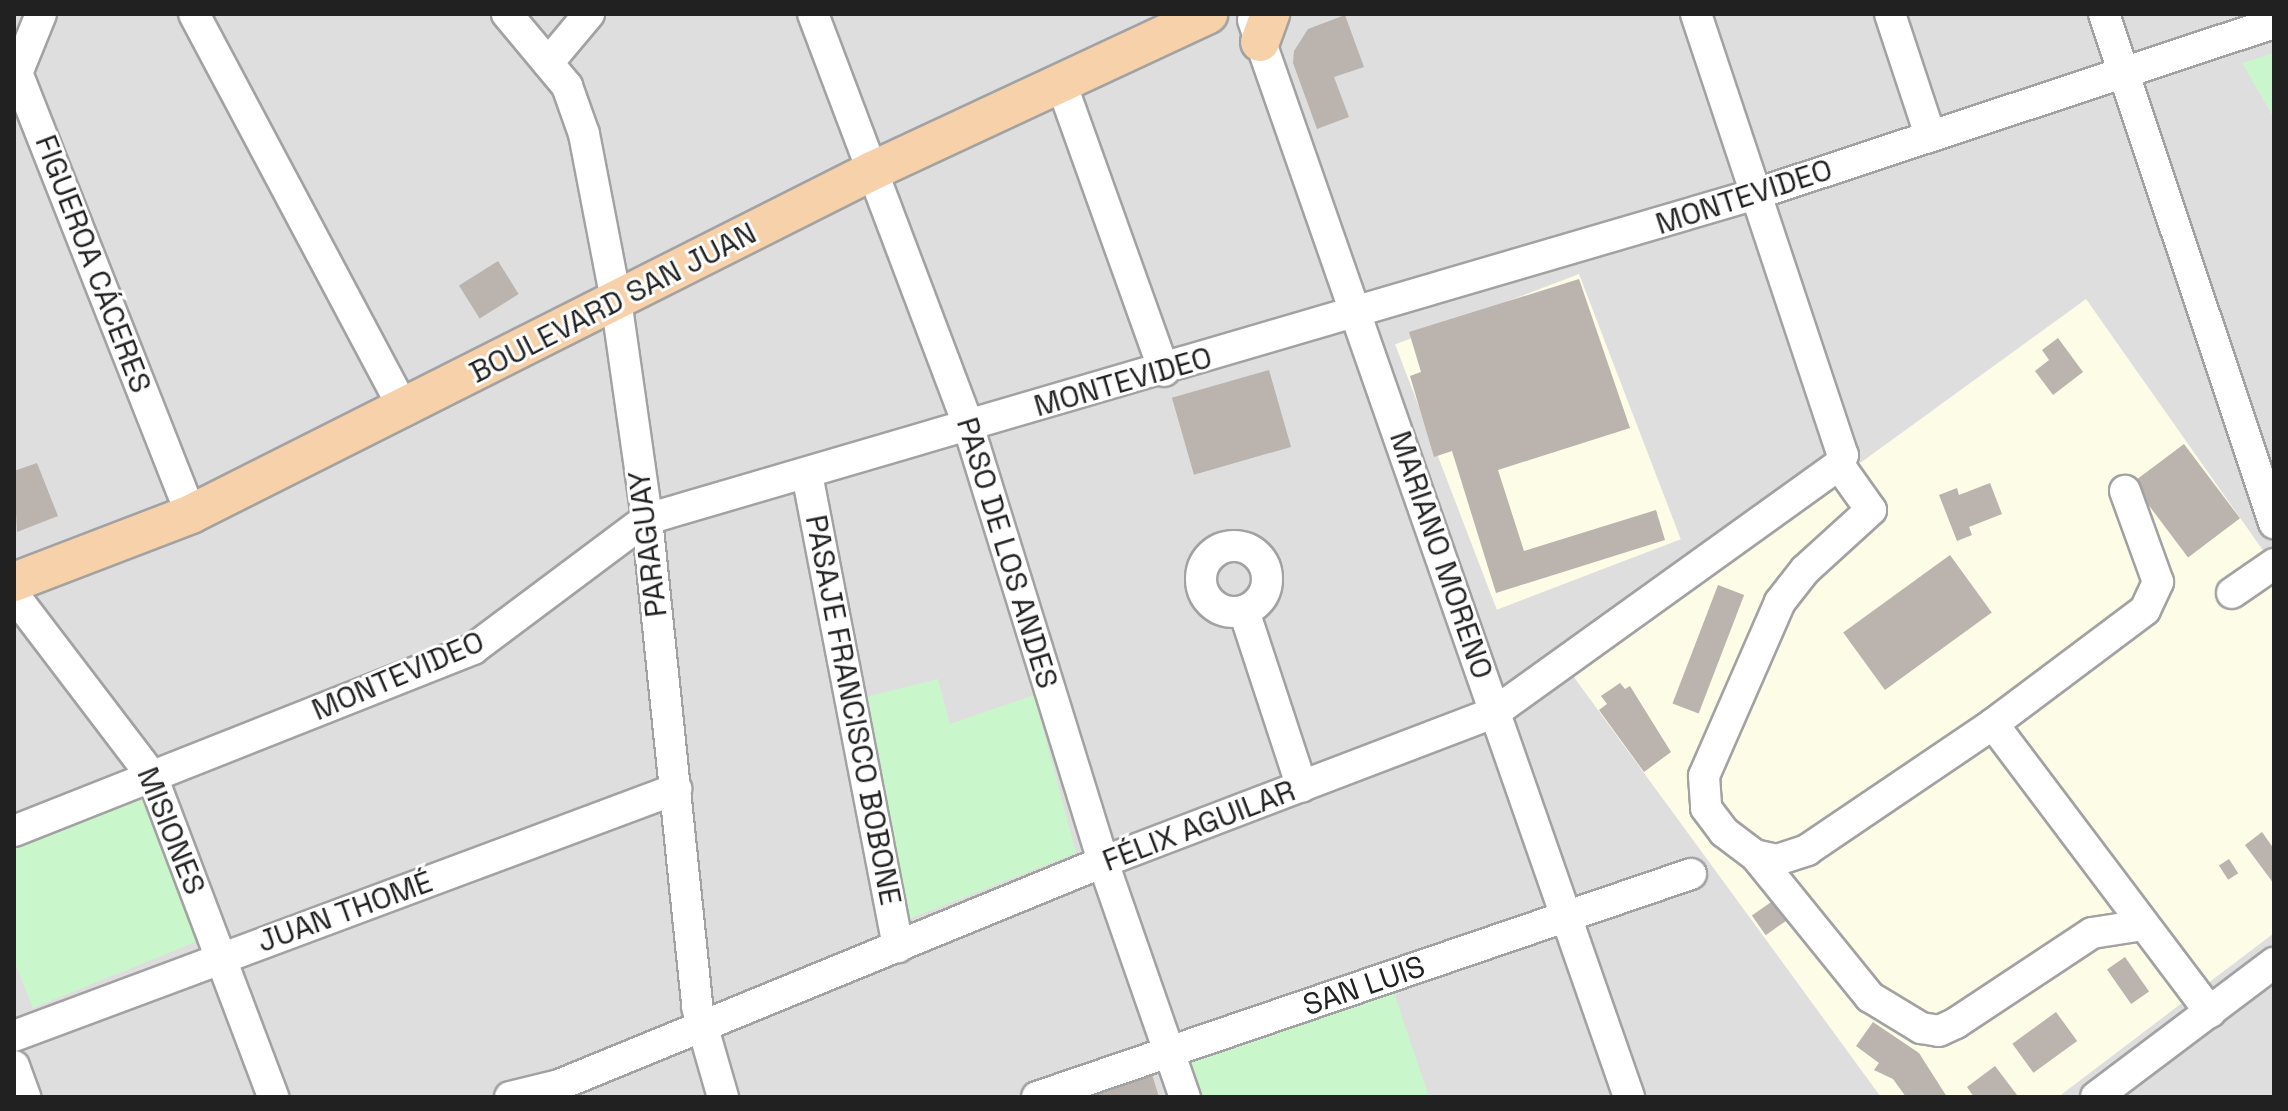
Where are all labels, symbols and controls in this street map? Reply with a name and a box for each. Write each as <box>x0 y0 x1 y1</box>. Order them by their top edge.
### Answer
street label: FIGUEROA CÁCERES <box>27 130 159 398</box>
street label: MONTEVIDEO <box>1651 152 1837 242</box>
street label: BOULEVARD SAN JUAN <box>464 215 762 391</box>
street label: MONTEVIDEO <box>1030 339 1216 425</box>
street label: PASO DE LOS ANDES <box>949 413 1065 693</box>
street label: MARIANO MORENO <box>1382 426 1500 684</box>
street label: PARAGUAY <box>621 469 675 619</box>
street label: PASAJE FRANCISCO BOBONE <box>797 512 909 908</box>
street label: MONTEVIDEO <box>307 624 489 728</box>
street label: MISIONES <box>129 762 213 900</box>
street label: FÉLIX AGUILAR <box>1098 773 1300 879</box>
street label: JUAN THOMÉ <box>252 864 438 960</box>
street label: SAN LUIS <box>1298 948 1430 1024</box>

